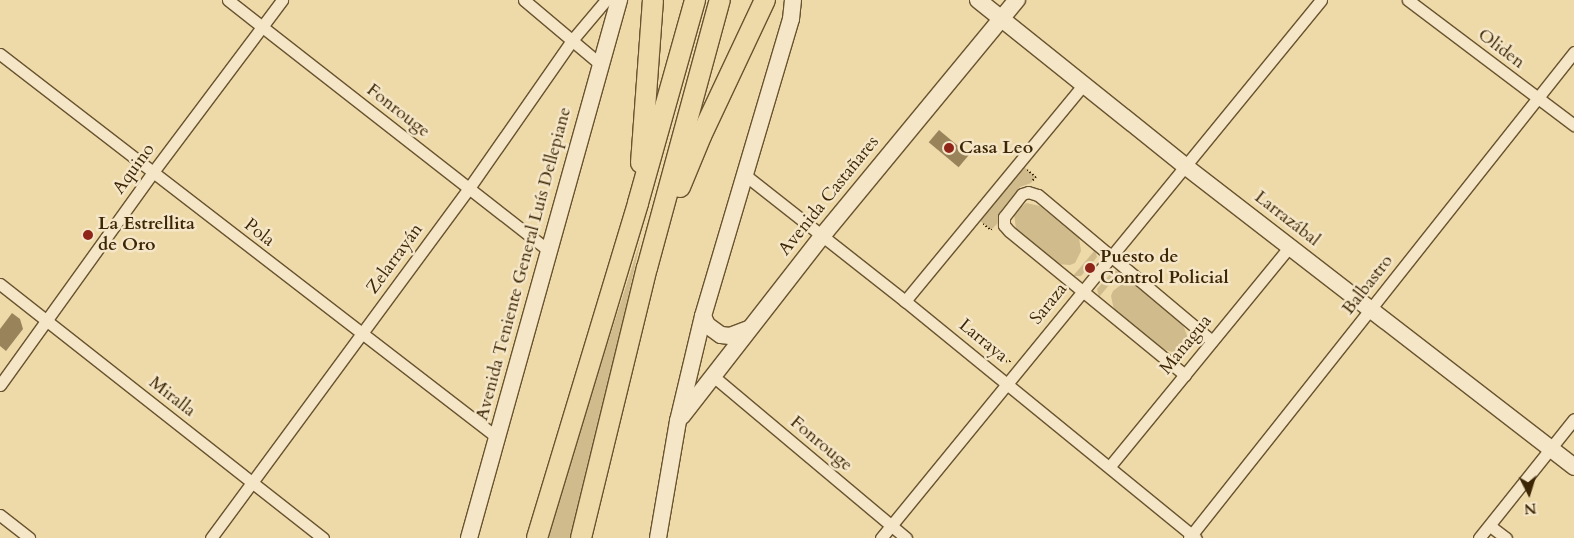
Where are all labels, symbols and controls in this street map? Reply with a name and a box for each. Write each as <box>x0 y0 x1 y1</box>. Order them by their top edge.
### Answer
street label: Oliden <box>1473 24 1529 74</box>
street label: Fonrouge <box>362 80 434 142</box>
street label: Avenida Teniente General Luís Dellepiane <box>472 105 576 423</box>
street label: Avenida Castañares <box>774 132 884 260</box>
place label: Casa Leo <box>959 137 1033 159</box>
street label: Aquino <box>108 139 160 199</box>
marker: Casa Leo <box>943 142 955 154</box>
street label: Larrazábal <box>1250 187 1324 251</box>
place label: La Estrellita de Oro <box>98 214 195 256</box>
street label: Pola <box>239 214 279 252</box>
street label: Zelarrayán <box>362 220 428 298</box>
marker: La Estrellita de Oro <box>82 229 94 241</box>
place label: Puesto de Control Policial <box>1100 247 1229 290</box>
street label: Balbastro <box>1338 251 1398 319</box>
marker: Puesto de Control Policial <box>1084 262 1096 274</box>
street label: Saraza <box>1026 279 1072 329</box>
street label: Managua <box>1155 311 1217 379</box>
street label: Larraya <box>954 315 1012 367</box>
street label: Miralla <box>144 372 200 422</box>
street label: Fonrouge <box>785 412 857 476</box>
north arrow <box>1504 468 1554 518</box>
text: N <box>1523 498 1537 518</box>

